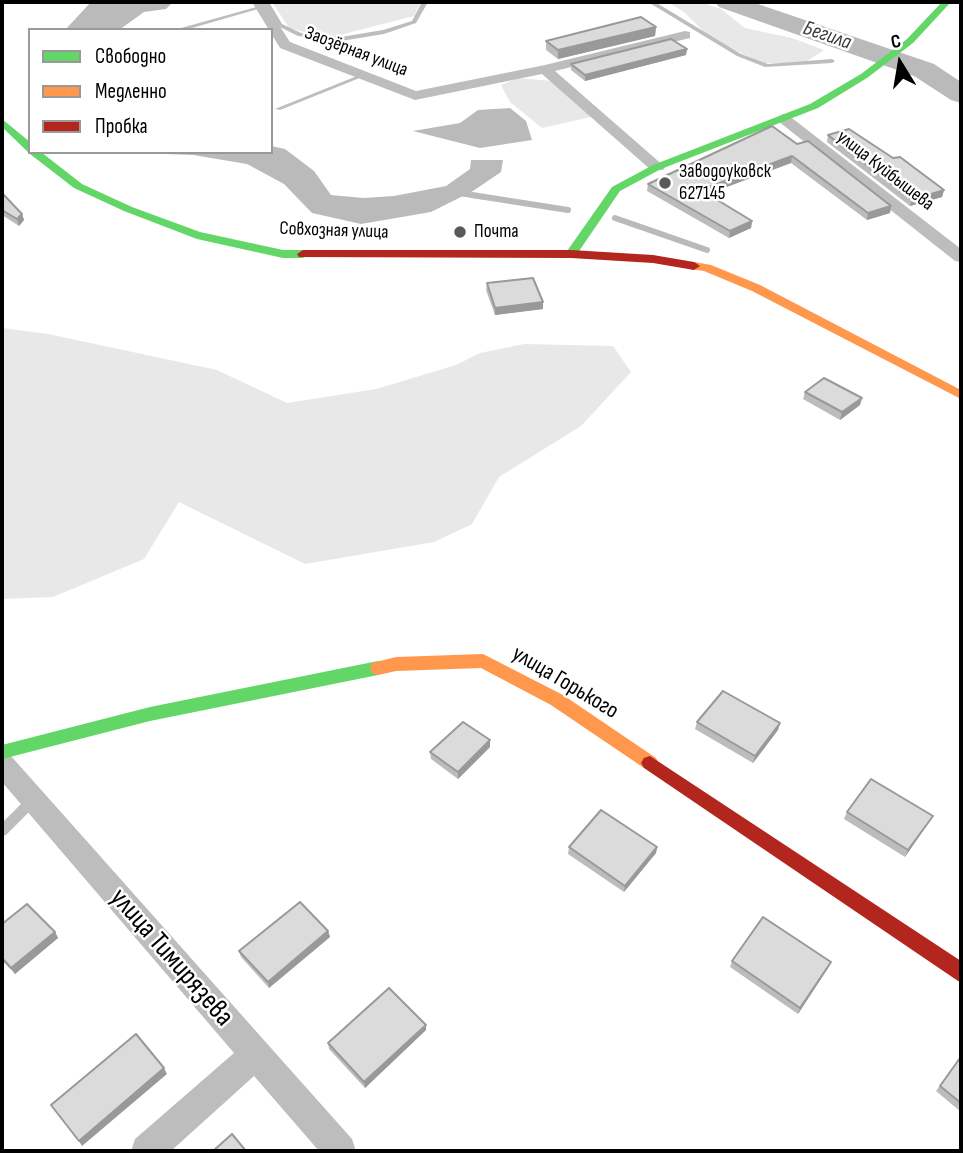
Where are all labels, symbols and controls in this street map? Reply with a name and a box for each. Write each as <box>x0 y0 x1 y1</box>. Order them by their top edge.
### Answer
water label: Бегила <box>800 16 854 56</box>
street label: Заозёрная улица <box>301 22 411 82</box>
legend <box>28 28 273 154</box>
north arrow <box>865 28 935 98</box>
text: С <box>889 30 903 54</box>
text: Свободно <box>95 44 166 69</box>
text: Медленно <box>95 79 167 104</box>
text: Пробка <box>95 114 148 139</box>
street label: улица Куйбышева <box>832 126 938 216</box>
place label: Заводоуковск 627145 <box>679 161 771 205</box>
marker: Заводоуковск 627145 <box>657 175 673 191</box>
street label: Совхозная улица <box>279 218 389 244</box>
place label: Почта <box>474 221 519 243</box>
marker: Почта <box>452 224 468 240</box>
street label: улица Горького <box>507 640 623 726</box>
street label: улица Тимирязева <box>102 882 240 1034</box>

